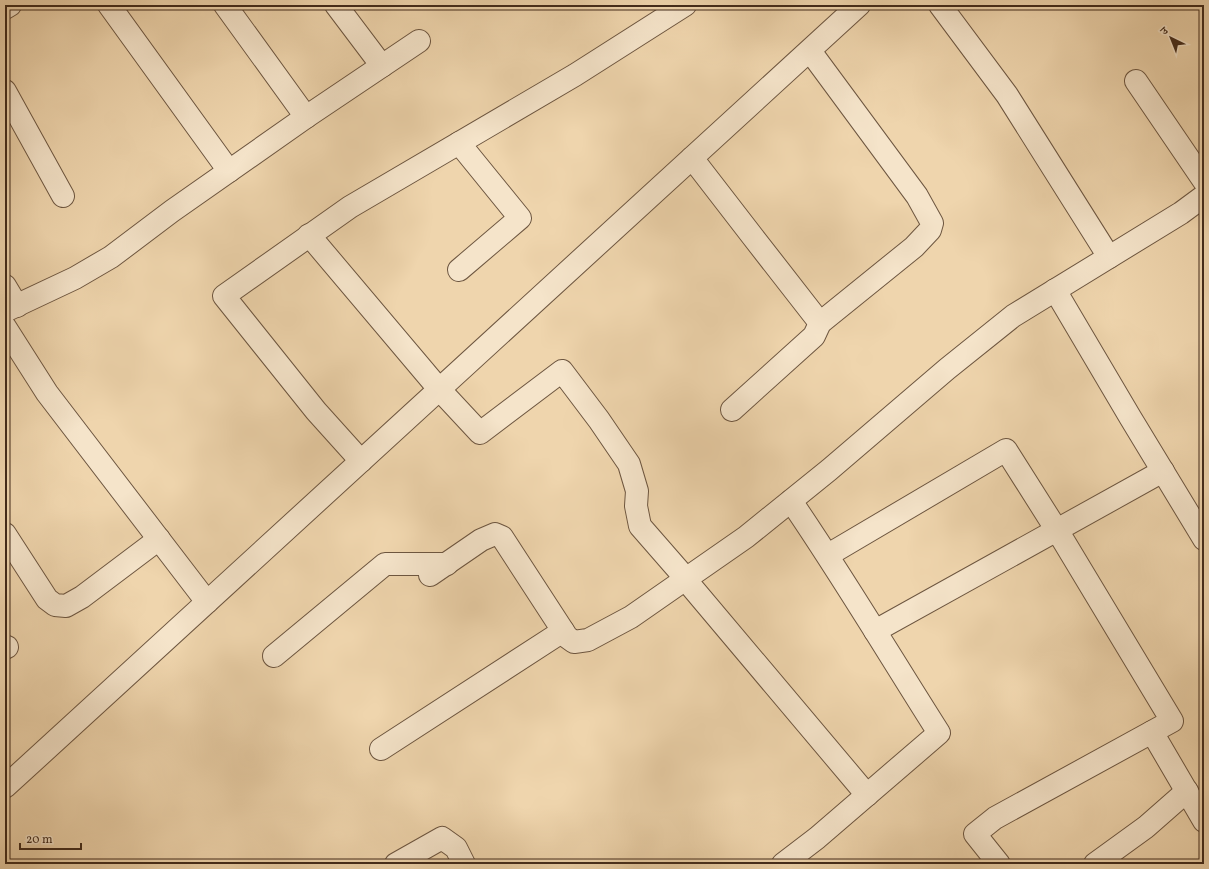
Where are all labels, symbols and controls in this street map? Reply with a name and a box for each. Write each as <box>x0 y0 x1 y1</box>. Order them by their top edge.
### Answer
north arrow <box>1151 18 1191 58</box>
text: उ <box>1157 23 1173 40</box>
scale bar <box>20 825 81 851</box>
text: 20 m <box>26 832 53 848</box>

